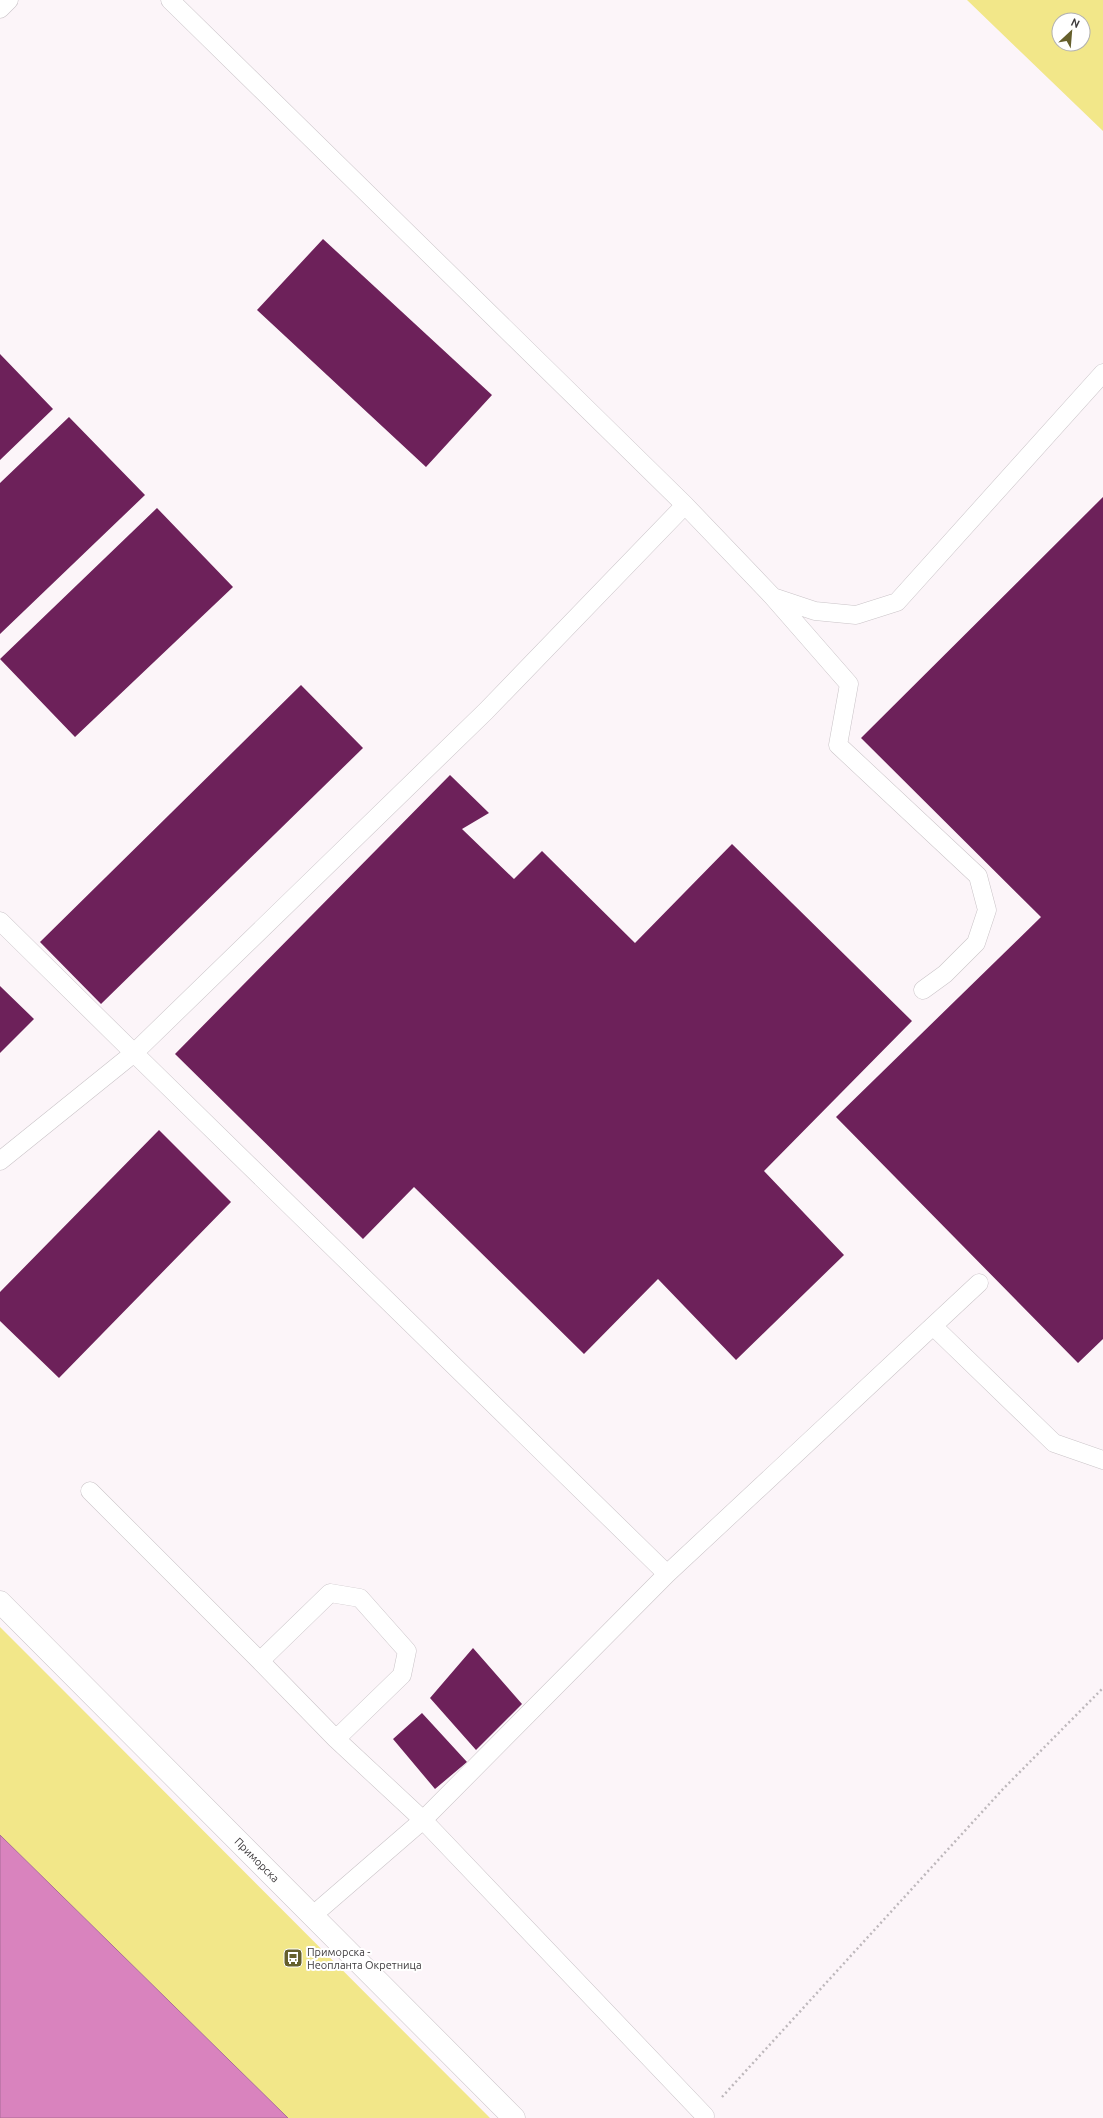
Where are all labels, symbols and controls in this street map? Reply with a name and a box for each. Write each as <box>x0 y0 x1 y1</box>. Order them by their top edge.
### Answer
north arrow <box>1051 12 1091 52</box>
text: N <box>1069 16 1082 30</box>
street label: Приморска <box>232 1835 282 1885</box>
place label: Приморска - Неопланта Окретница <box>307 1946 422 1971</box>
bus stop icon: Приморска - Неопланта Окретница <box>282 1947 304 1969</box>

